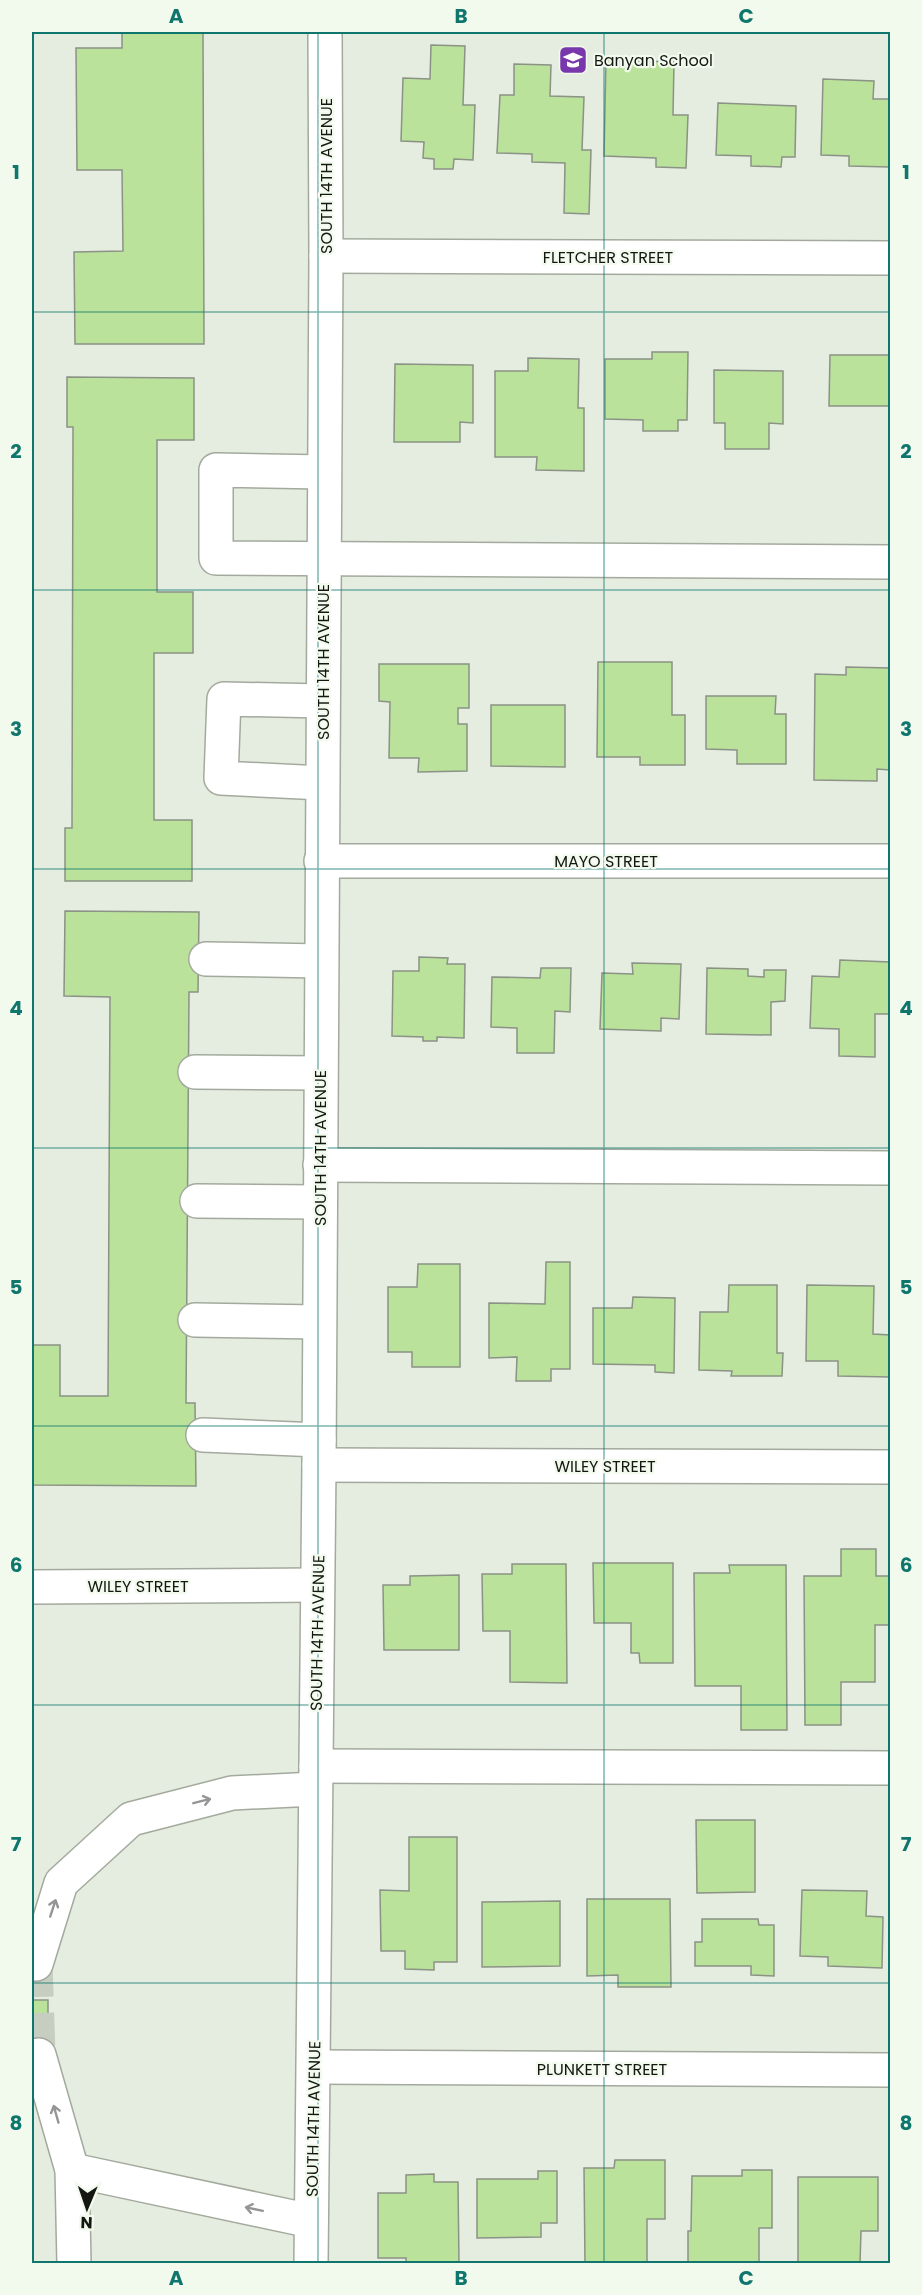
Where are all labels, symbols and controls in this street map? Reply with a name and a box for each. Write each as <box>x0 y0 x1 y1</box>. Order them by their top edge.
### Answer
text: A <box>169 2 184 30</box>
text: B <box>454 2 468 30</box>
text: C <box>738 2 754 30</box>
school or university icon: Banyan School <box>557 44 589 76</box>
place label: Banyan School <box>594 49 713 72</box>
street label: SOUTH 14TH AVENUE <box>315 98 338 254</box>
text: 1 <box>12 158 20 186</box>
text: 1 <box>902 158 910 186</box>
street label: FLETCHER STREET <box>543 246 674 269</box>
text: 2 <box>10 437 22 465</box>
text: 2 <box>900 437 912 465</box>
street label: SOUTH 14TH AVENUE <box>312 584 335 740</box>
text: 3 <box>10 715 22 743</box>
text: 3 <box>900 715 912 743</box>
street label: MAYO STREET <box>554 850 658 873</box>
text: 4 <box>9 994 23 1022</box>
text: 4 <box>899 994 913 1022</box>
street label: SOUTH 14TH AVENUE <box>309 1070 332 1226</box>
text: 5 <box>10 1273 23 1301</box>
text: 5 <box>900 1273 913 1301</box>
street label: WILEY STREET <box>554 1455 656 1478</box>
text: 6 <box>10 1551 22 1579</box>
text: 6 <box>900 1551 912 1579</box>
street label: SOUTH 14TH AVENUE <box>305 1555 330 1711</box>
street label: WILEY STREET <box>87 1575 189 1598</box>
one-way arrow <box>192 1794 211 1806</box>
text: 7 <box>11 1830 22 1858</box>
text: 7 <box>901 1830 912 1858</box>
one-way arrow <box>48 1899 59 1918</box>
street label: SOUTH 14TH AVENUE <box>301 2041 326 2197</box>
street label: PLUNKETT STREET <box>537 2058 668 2081</box>
one-way arrow <box>50 2105 61 2124</box>
text: 8 <box>10 2109 22 2137</box>
text: 8 <box>900 2109 912 2137</box>
north arrow <box>57 2178 117 2238</box>
one-way arrow <box>245 2202 264 2214</box>
text: N <box>80 2211 93 2234</box>
text: A <box>169 2264 184 2292</box>
text: B <box>454 2264 468 2292</box>
text: C <box>738 2264 754 2292</box>

